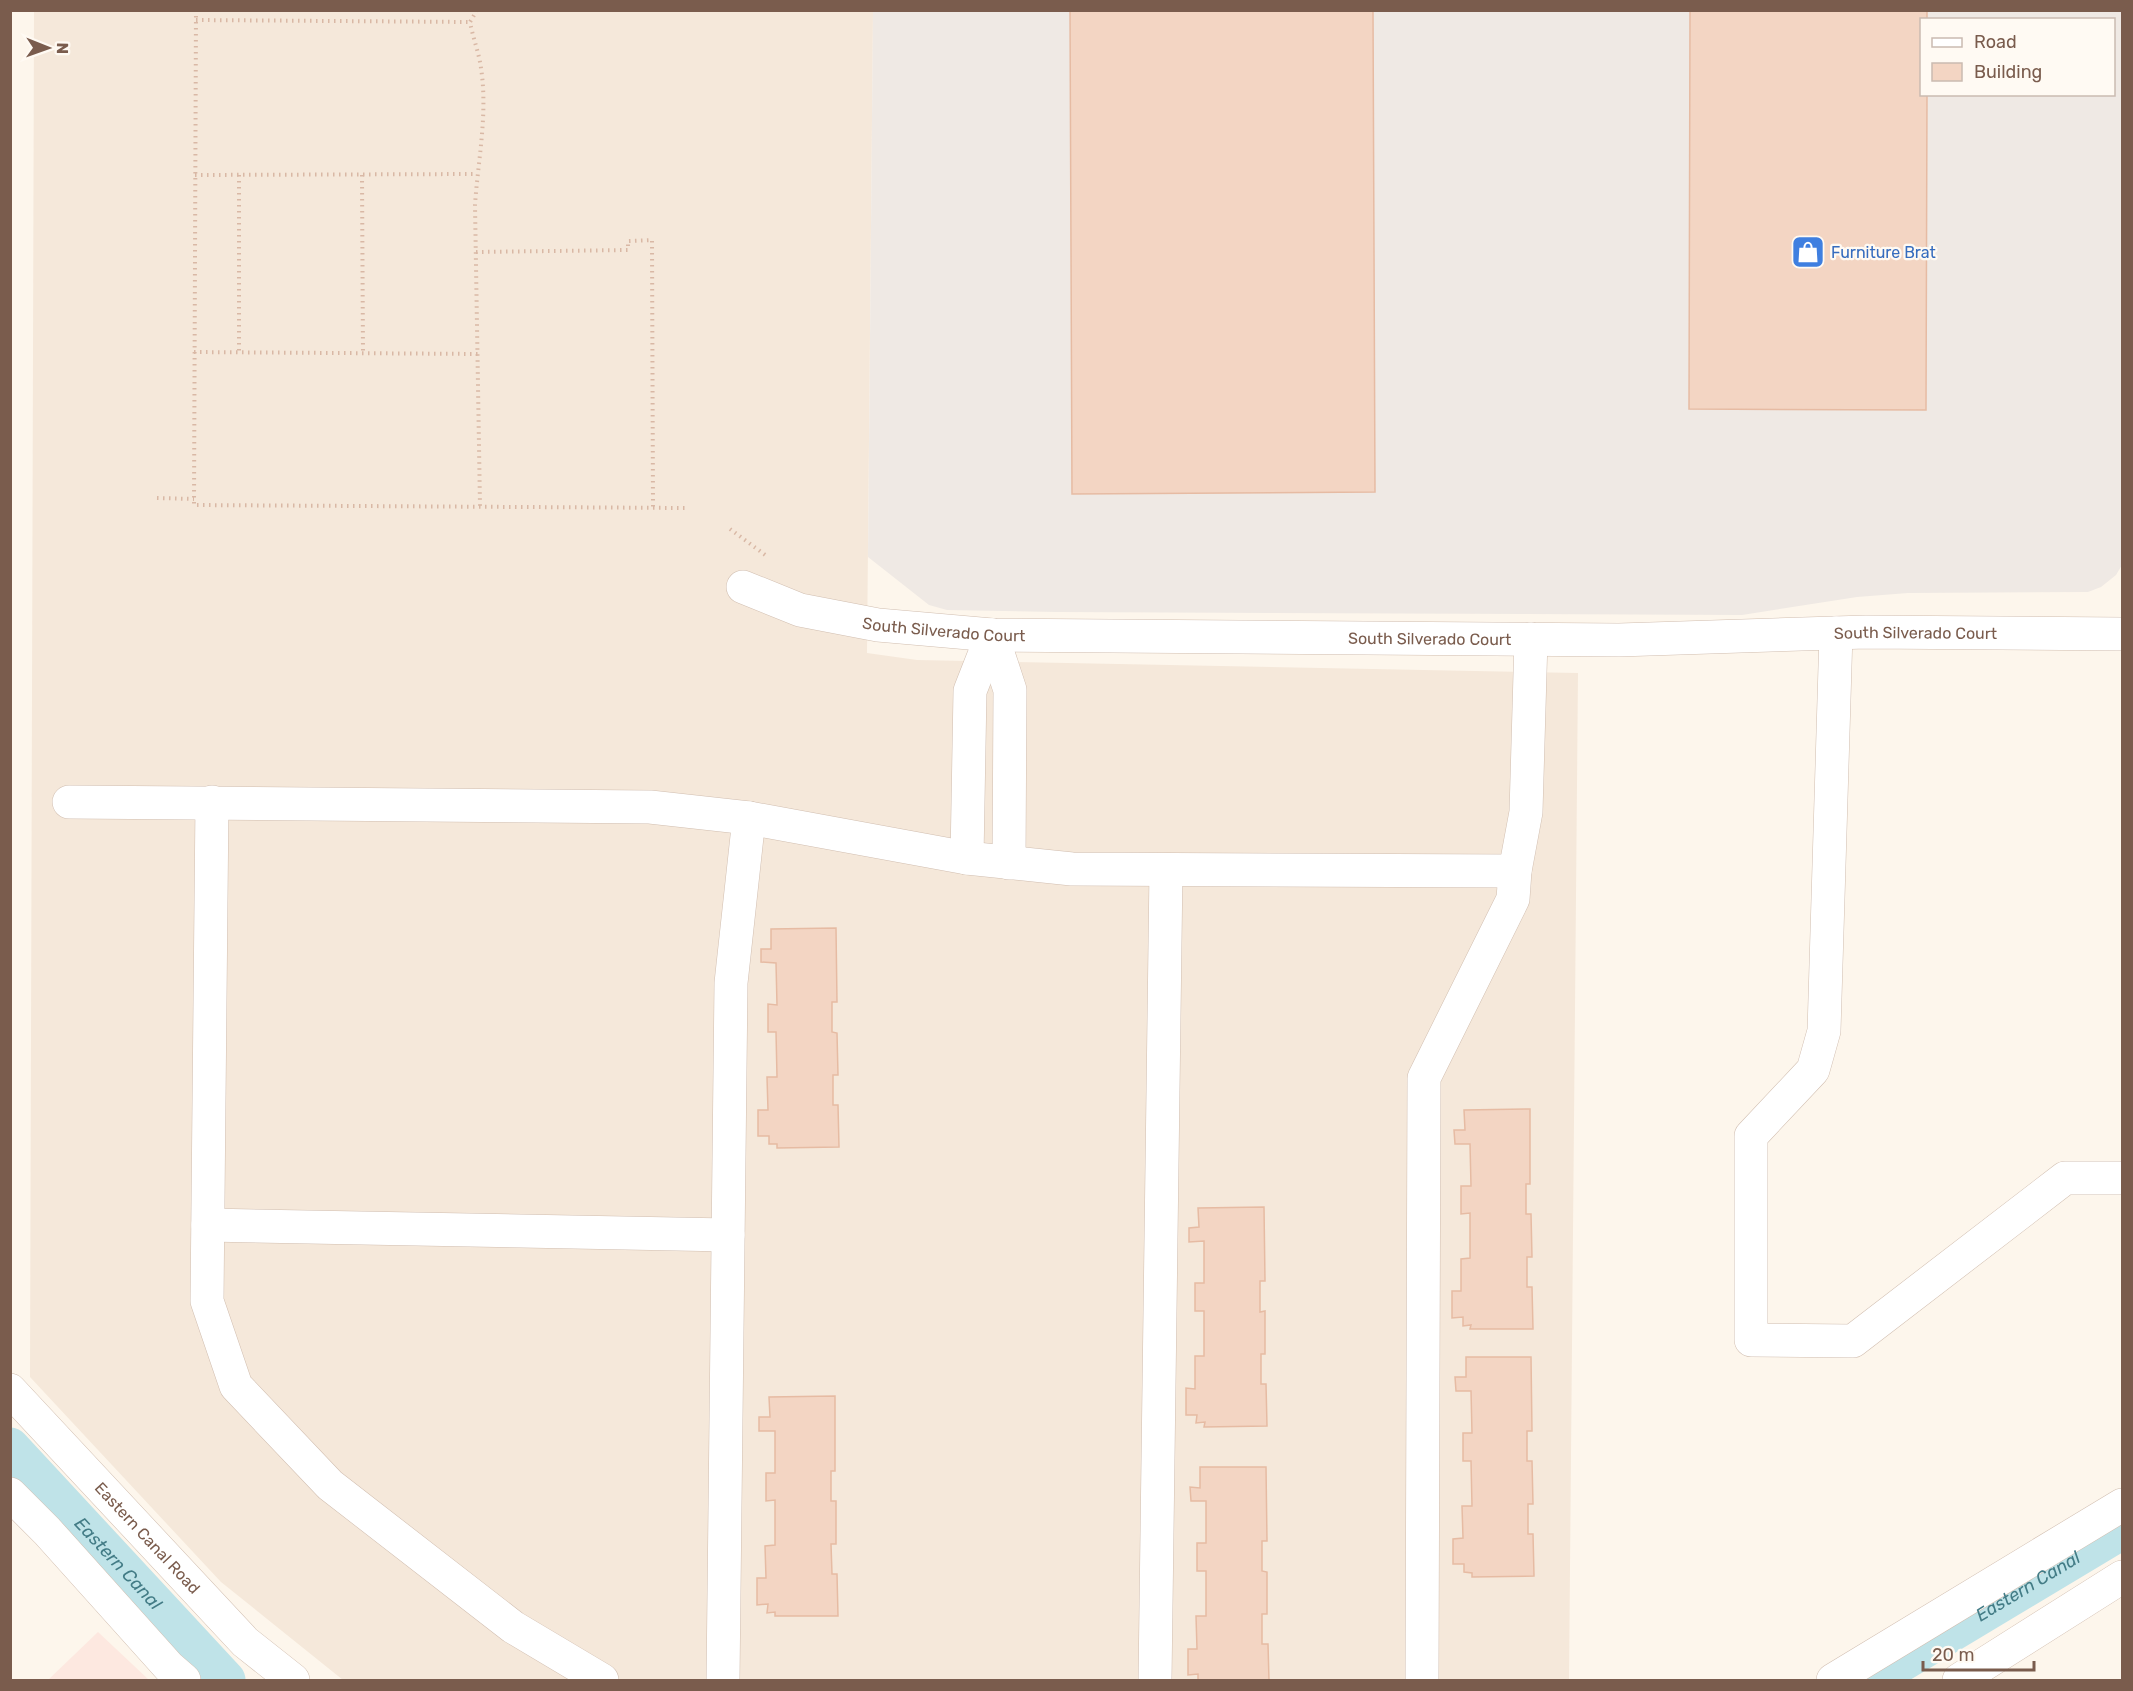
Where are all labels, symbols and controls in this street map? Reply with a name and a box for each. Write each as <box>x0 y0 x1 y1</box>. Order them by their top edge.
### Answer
north arrow <box>18 18 78 78</box>
legend <box>1920 18 2115 96</box>
text: Road <box>1974 31 2017 53</box>
text: N <box>53 42 72 54</box>
text: Building <box>1974 61 2042 83</box>
shop icon: Furniture Brat <box>1790 234 1826 270</box>
place label: Furniture Brat <box>1831 243 1936 262</box>
street label: South Silverado Court <box>861 613 1025 645</box>
street label: South Silverado Court <box>1834 622 1997 643</box>
street label: South Silverado Court <box>1348 628 1511 649</box>
street label: Eastern Canal Road <box>92 1478 206 1598</box>
water label: Eastern Canal <box>70 1513 166 1615</box>
water label: Eastern Canal <box>1972 1546 2085 1626</box>
scale bar <box>1923 1634 2034 1672</box>
text: 20 m <box>1932 1644 1974 1666</box>

